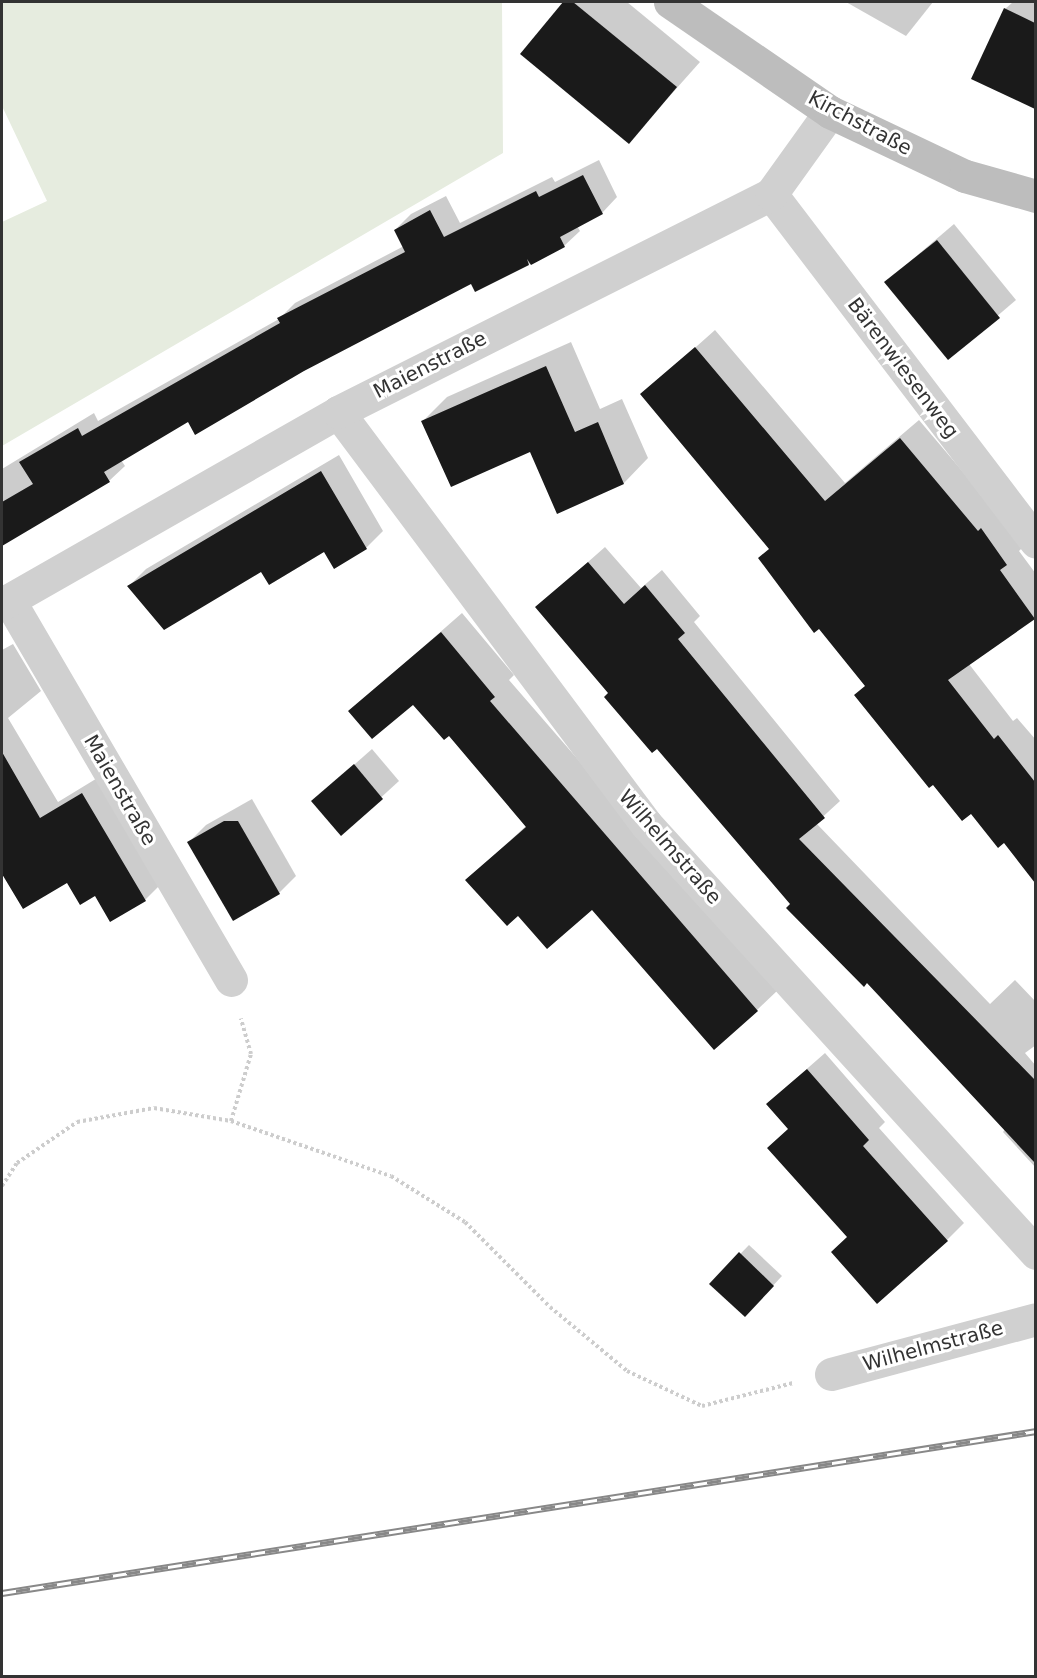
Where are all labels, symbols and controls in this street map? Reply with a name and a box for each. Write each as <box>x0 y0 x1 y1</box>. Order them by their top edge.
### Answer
street label: Kirchstraße <box>804 86 916 160</box>
street label: Bärenwiesenweg <box>842 293 964 443</box>
street label: Maienstraße <box>369 326 491 404</box>
street label: Maienstraße <box>79 730 161 850</box>
street label: Wilhelmstraße <box>614 785 726 909</box>
street label: Wilhelmstraße <box>860 1316 1006 1376</box>

